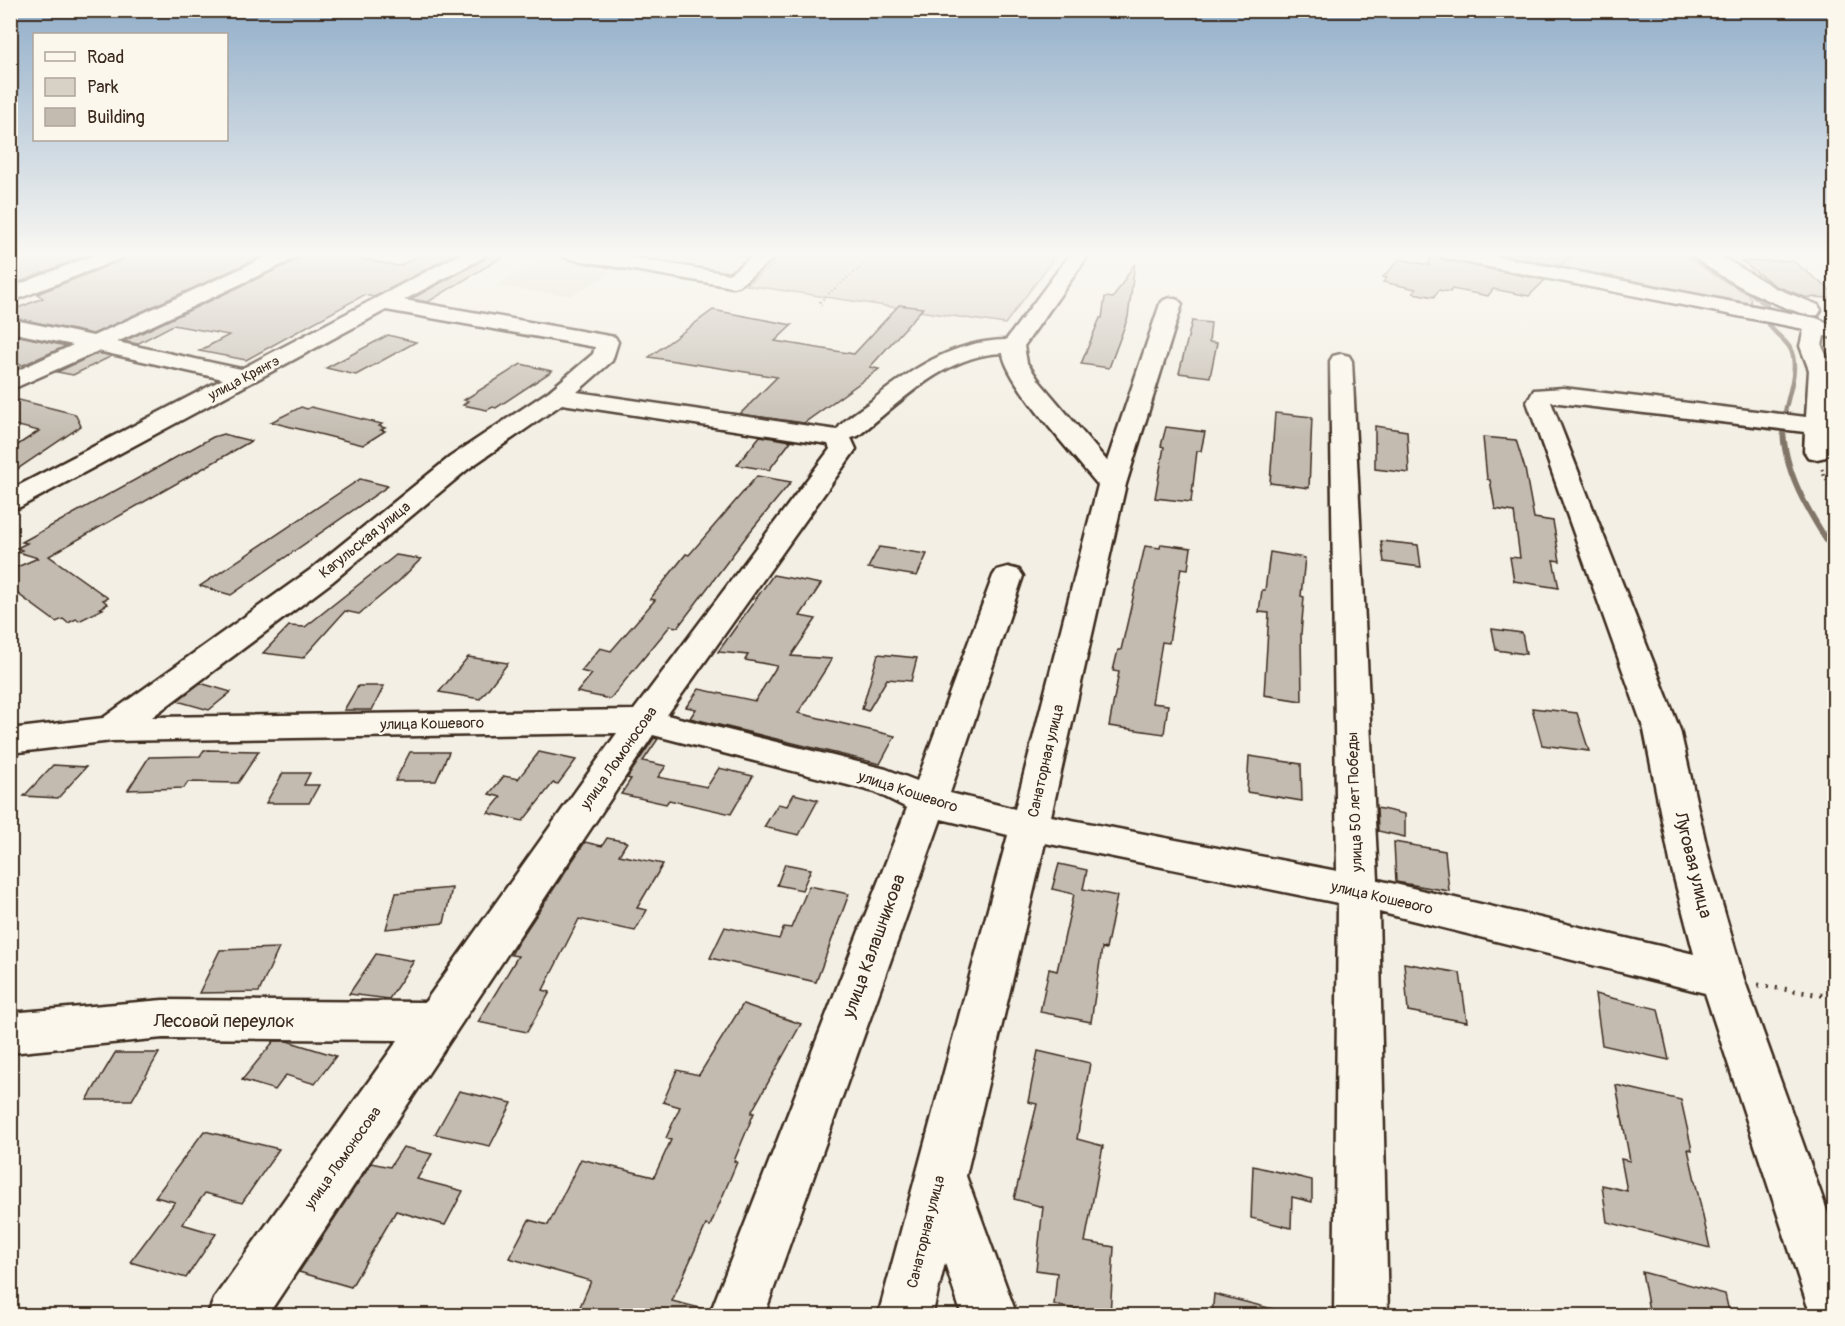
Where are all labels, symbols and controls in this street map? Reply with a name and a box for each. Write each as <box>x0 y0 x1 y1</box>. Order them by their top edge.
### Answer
legend <box>33 33 228 141</box>
text: Road <box>87 46 124 69</box>
text: Park <box>87 76 119 99</box>
text: Building <box>87 106 145 129</box>
street label: улица Крянгэ <box>205 352 283 404</box>
street label: Кагульская улица <box>316 497 414 583</box>
street label: улица Ломоносова <box>576 703 662 814</box>
street label: Санаторная улица <box>1024 703 1068 819</box>
street label: улица Кошевого <box>379 714 484 734</box>
street label: улица 50 лет Победы <box>1343 732 1367 873</box>
street label: улица Кошевого <box>855 767 960 817</box>
street label: Луговая улица <box>1668 809 1717 921</box>
street label: улица Калашникова <box>837 871 911 1022</box>
street label: улица Кошевого <box>1328 877 1435 919</box>
street label: Лесовой переулок <box>152 1010 295 1033</box>
street label: улица Ломоносова <box>300 1103 386 1214</box>
street label: Санаторная улица <box>903 1174 949 1290</box>

